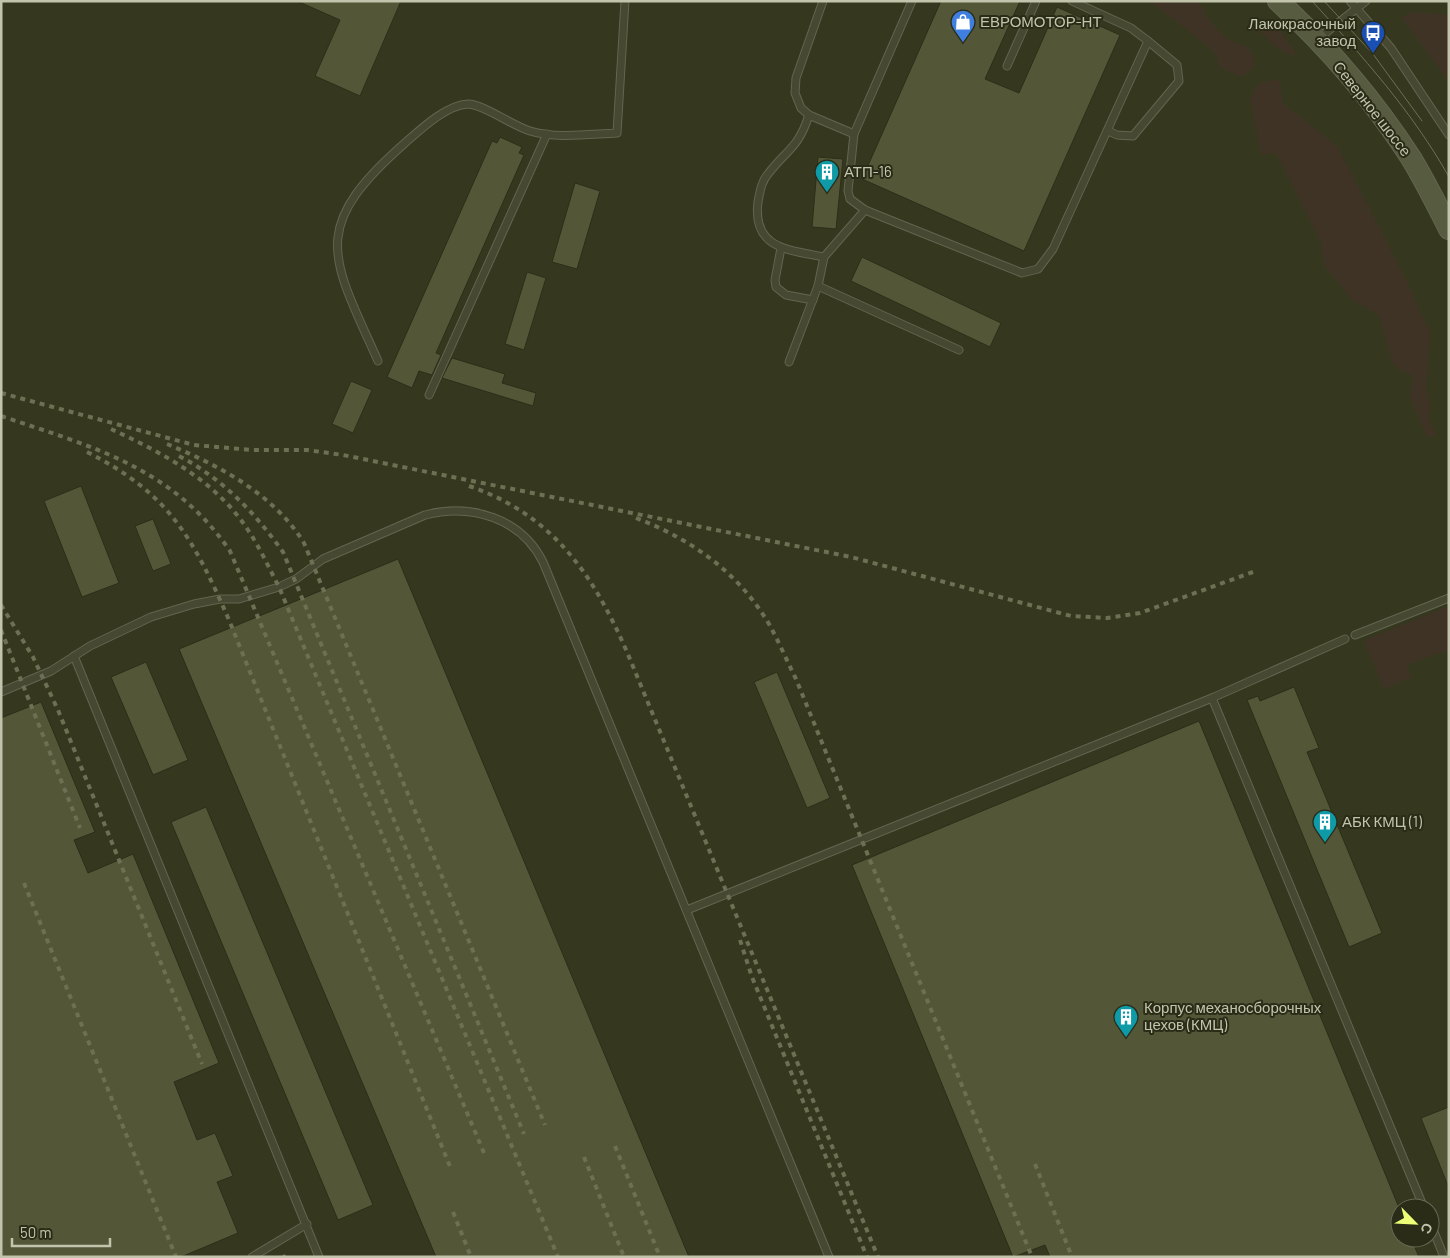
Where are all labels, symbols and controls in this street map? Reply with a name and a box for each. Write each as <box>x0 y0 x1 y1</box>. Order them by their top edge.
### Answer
shop icon: ЕВРОМОТОР-НТ <box>950 9 976 43</box>
place label: ЕВРОМОТОР-НТ <box>980 12 1102 30</box>
place label: Лакокрасочный завод <box>1249 14 1356 49</box>
bus stop icon: Лакокрасочный завод <box>1360 20 1386 54</box>
street label: Северное шоссе <box>1330 57 1415 159</box>
building icon: АТП-16 <box>814 159 840 193</box>
place label: АТП-16 <box>844 162 892 180</box>
building icon: АБК КМЦ (1) <box>1312 809 1338 843</box>
place label: АБК КМЦ (1) <box>1342 812 1422 830</box>
place label: Корпус механосборочных цехов (КМЦ) <box>1144 998 1322 1033</box>
building icon: Корпус механосборочных цехов (КМЦ) <box>1113 1004 1139 1038</box>
north arrow <box>1390 1198 1440 1248</box>
scale bar <box>12 1216 110 1248</box>
text: С <box>1418 1220 1437 1237</box>
text: 50 m <box>20 1223 52 1241</box>

